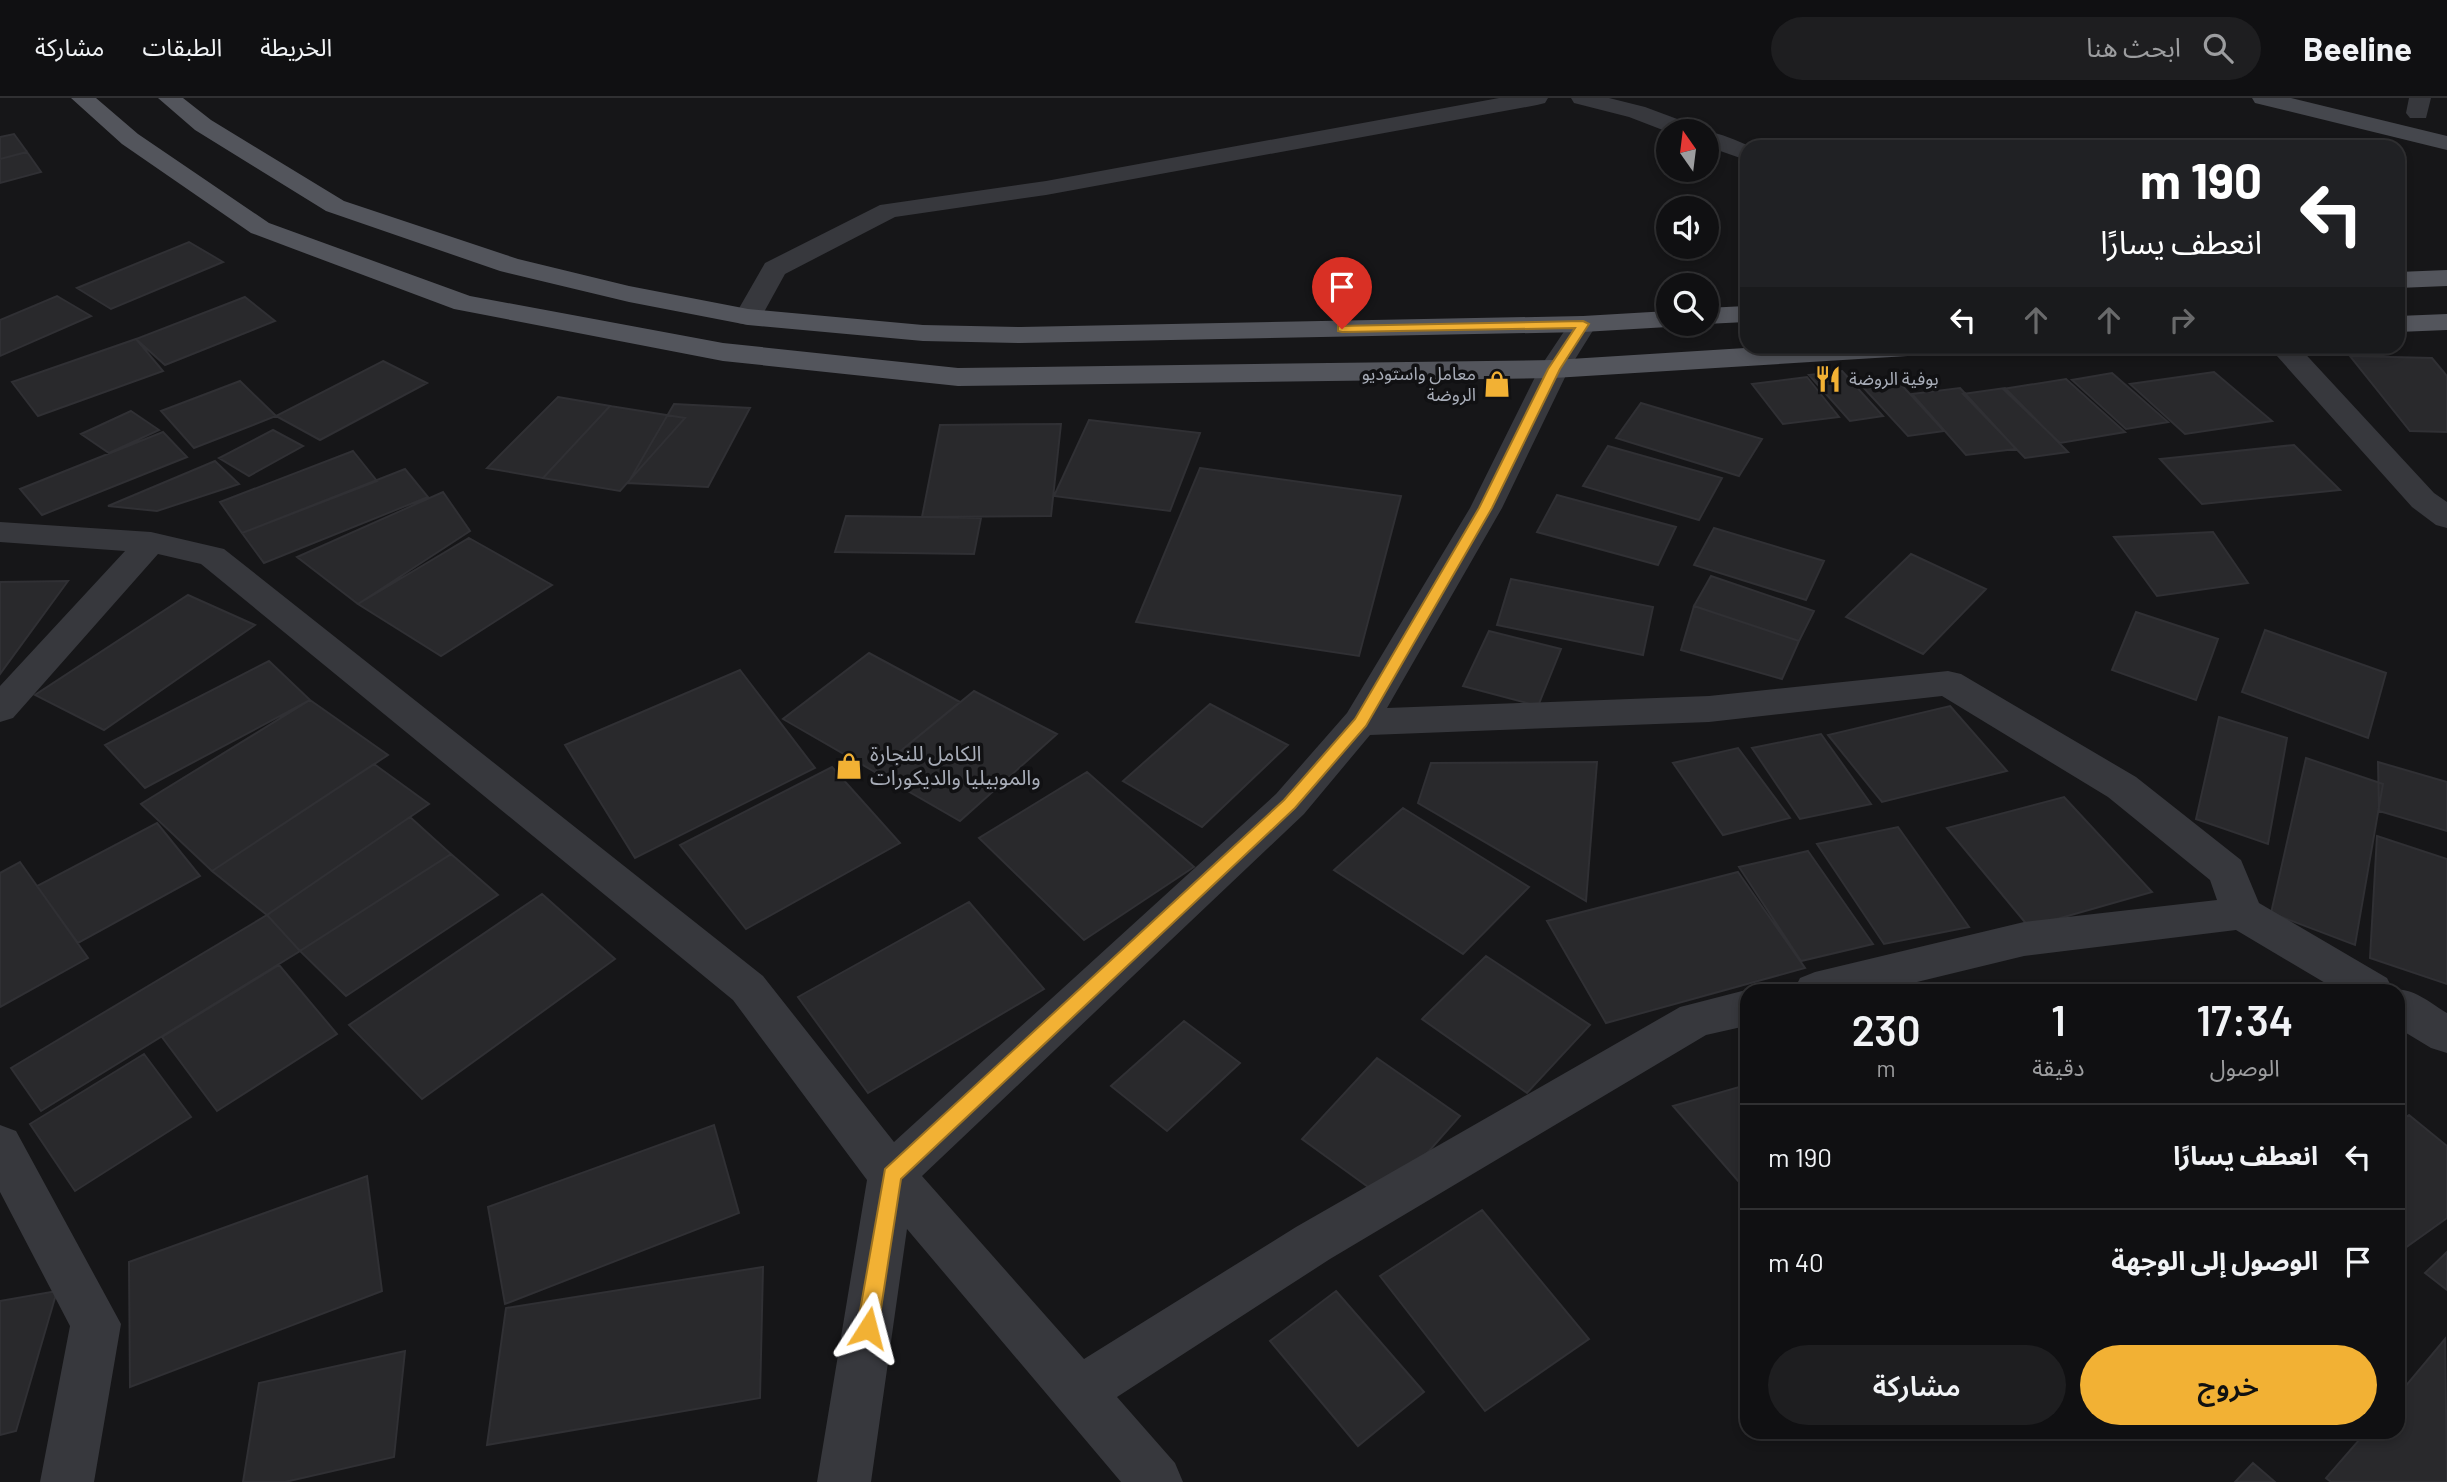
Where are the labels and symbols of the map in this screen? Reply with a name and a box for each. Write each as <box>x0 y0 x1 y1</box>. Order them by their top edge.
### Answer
north arrow <box>1656 119 1718 182</box>
pin <box>1312 257 1372 329</box>
place label: معامل واستوديو الروضة <box>1362 362 1476 406</box>
restaurant icon: بوفية الروضة <box>1813 364 1843 394</box>
place label: بوفية الروضة <box>1849 367 1939 390</box>
shop icon: معامل واستوديو الروضة <box>1482 369 1512 399</box>
place label: الكامل للنجارة والموبيليا والديكورات <box>870 740 1041 790</box>
shop icon: الكامل للنجارة والموبيليا والديكورات <box>834 751 864 781</box>
position arrow <box>831 1291 905 1365</box>

